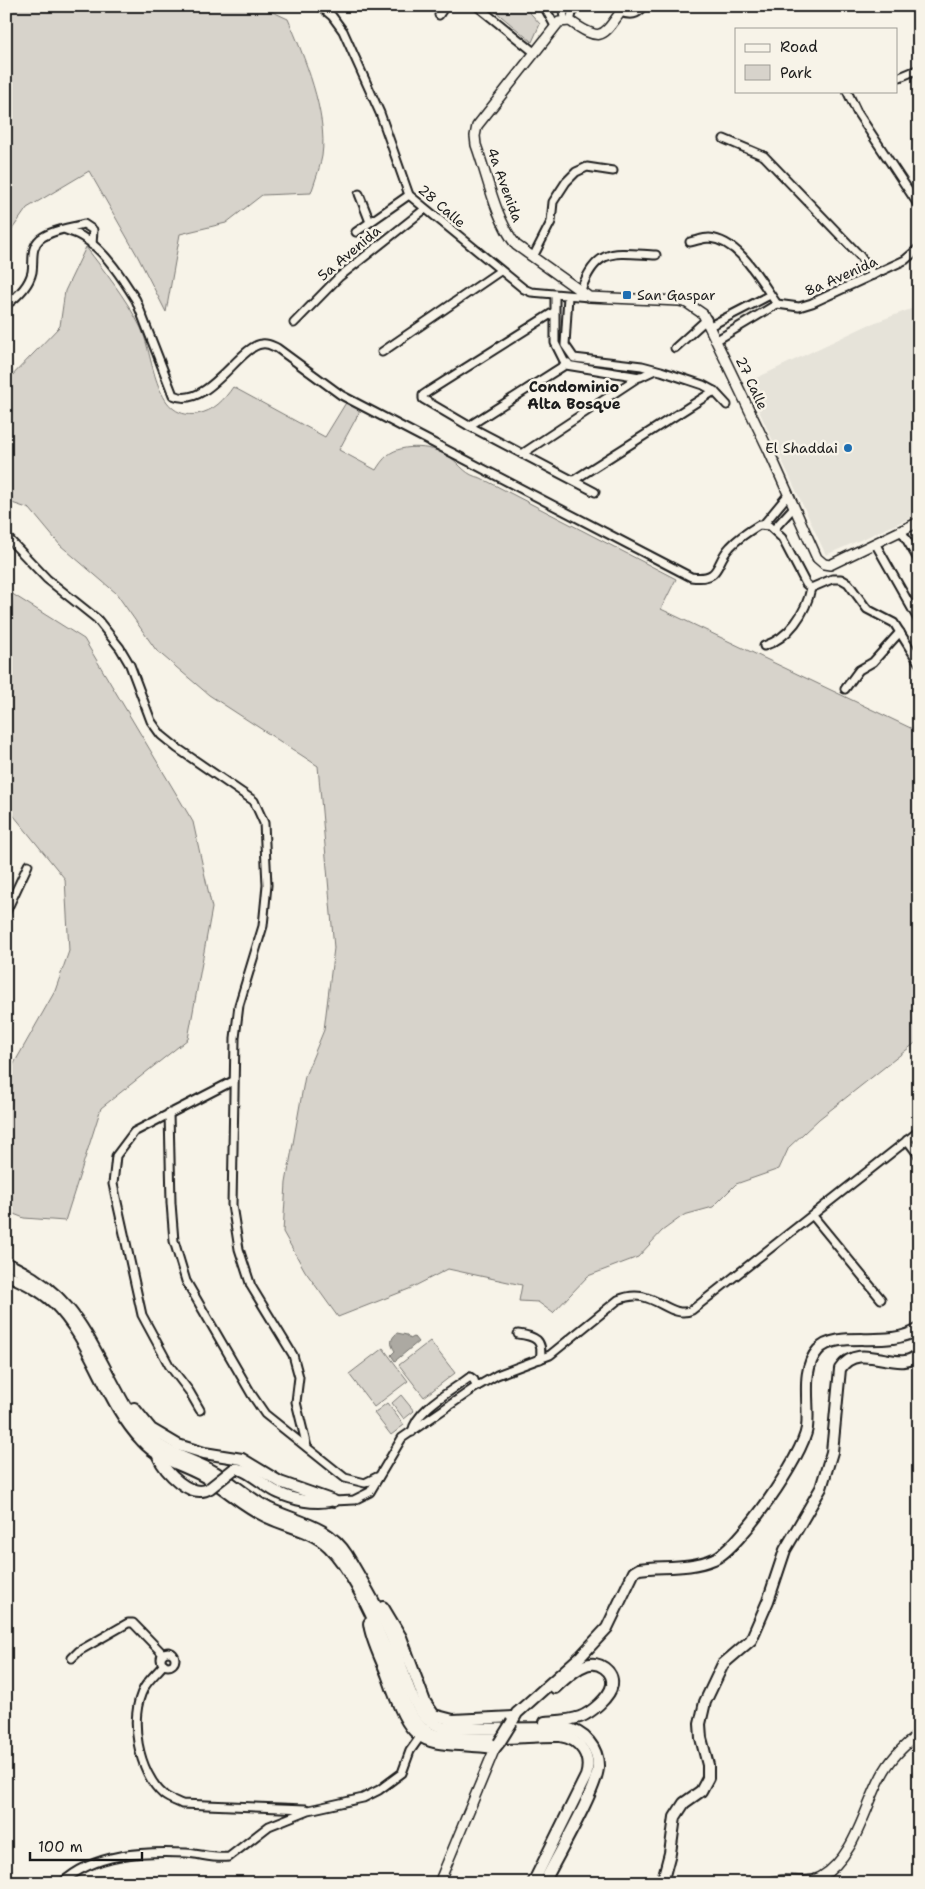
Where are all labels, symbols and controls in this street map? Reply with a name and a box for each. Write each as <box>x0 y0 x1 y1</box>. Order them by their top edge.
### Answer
legend <box>735 28 898 92</box>
text: Road <box>780 37 818 57</box>
text: Park <box>780 63 812 83</box>
street label: 4a Avenida <box>483 145 527 225</box>
street label: 28 Calle <box>415 180 470 232</box>
street label: 5a Avenida <box>314 221 384 285</box>
street label: 8a Avenida <box>802 252 880 300</box>
place label: San Gaspar <box>637 286 716 304</box>
marker: San Gaspar <box>621 289 633 301</box>
street label: 27 Calle <box>732 354 772 413</box>
district label: Condominio Alta Bosque <box>527 377 621 414</box>
place label: El Shaddai <box>765 439 838 457</box>
marker: El Shaddai <box>842 442 854 454</box>
scale bar <box>30 1829 142 1861</box>
text: 100 m <box>38 1837 83 1857</box>

